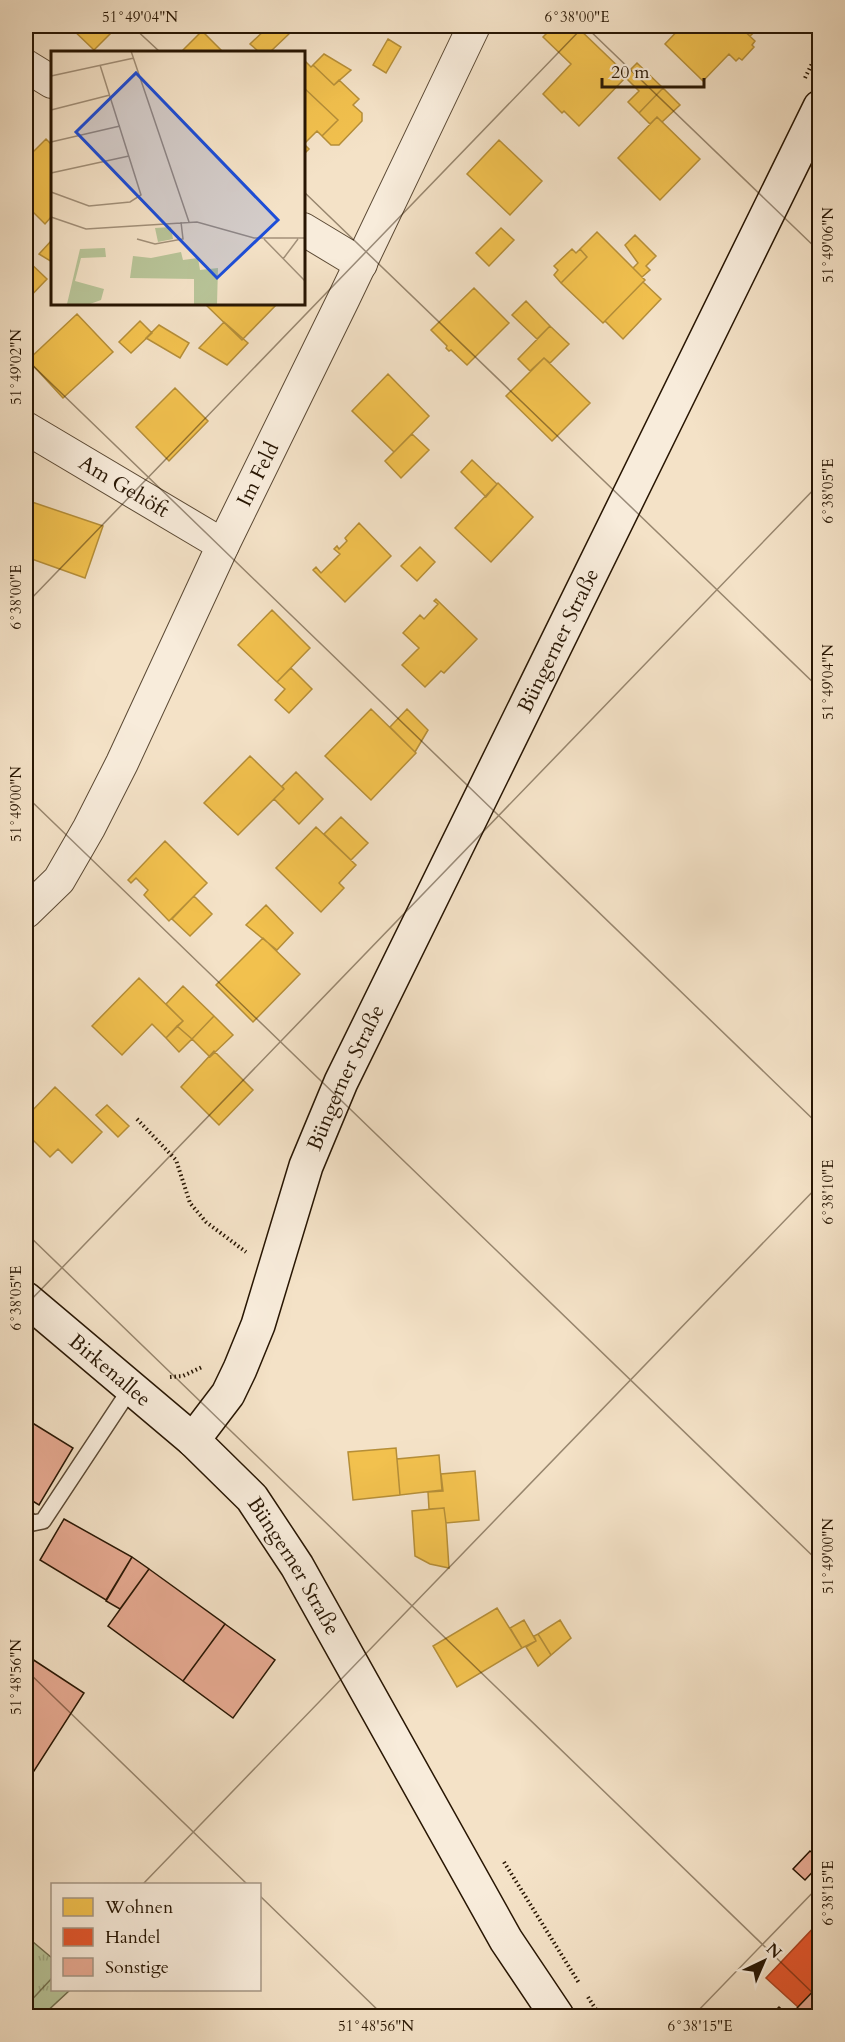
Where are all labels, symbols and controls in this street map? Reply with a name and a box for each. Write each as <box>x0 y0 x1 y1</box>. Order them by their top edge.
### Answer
text: 51°49'04"N <box>102 7 178 27</box>
text: 6°38'00"E <box>545 7 609 27</box>
inset map <box>51 51 304 304</box>
scale bar <box>602 51 704 89</box>
text: 20 m <box>611 60 650 85</box>
text: 51°49'06"N <box>818 207 838 283</box>
text: 51°49'02"N <box>6 329 26 405</box>
street label: Im Feld <box>230 437 286 511</box>
street label: Am Gehöft <box>73 448 175 525</box>
text: 6°38'05"E <box>818 459 838 523</box>
street label: Büngerner Straße <box>510 563 606 718</box>
text: 6°38'00"E <box>6 565 26 629</box>
text: 51°49'04"N <box>818 644 838 720</box>
text: 51°49'00"N <box>6 766 26 842</box>
street label: Büngerner Straße <box>300 1000 391 1155</box>
text: 6°38'10"E <box>818 1160 838 1224</box>
text: 6°38'05"E <box>6 1266 26 1330</box>
street label: Birkenallee <box>63 1327 157 1413</box>
street label: Büngerner Straße <box>240 1491 347 1640</box>
text: 51°49'00"N <box>818 1518 838 1594</box>
text: 51°48'56"N <box>6 1639 26 1715</box>
text: 6°38'15"E <box>818 1861 838 1925</box>
legend <box>51 1883 261 1991</box>
text: Wohnen <box>104 1895 174 1920</box>
text: Handel <box>105 1925 161 1950</box>
north arrow <box>734 1931 794 1991</box>
text: N <box>761 1938 786 1964</box>
text: Sonstige <box>105 1955 169 1980</box>
text: 51°48'56"N <box>338 2016 414 2036</box>
text: 6°38'15"E <box>668 2016 732 2036</box>

